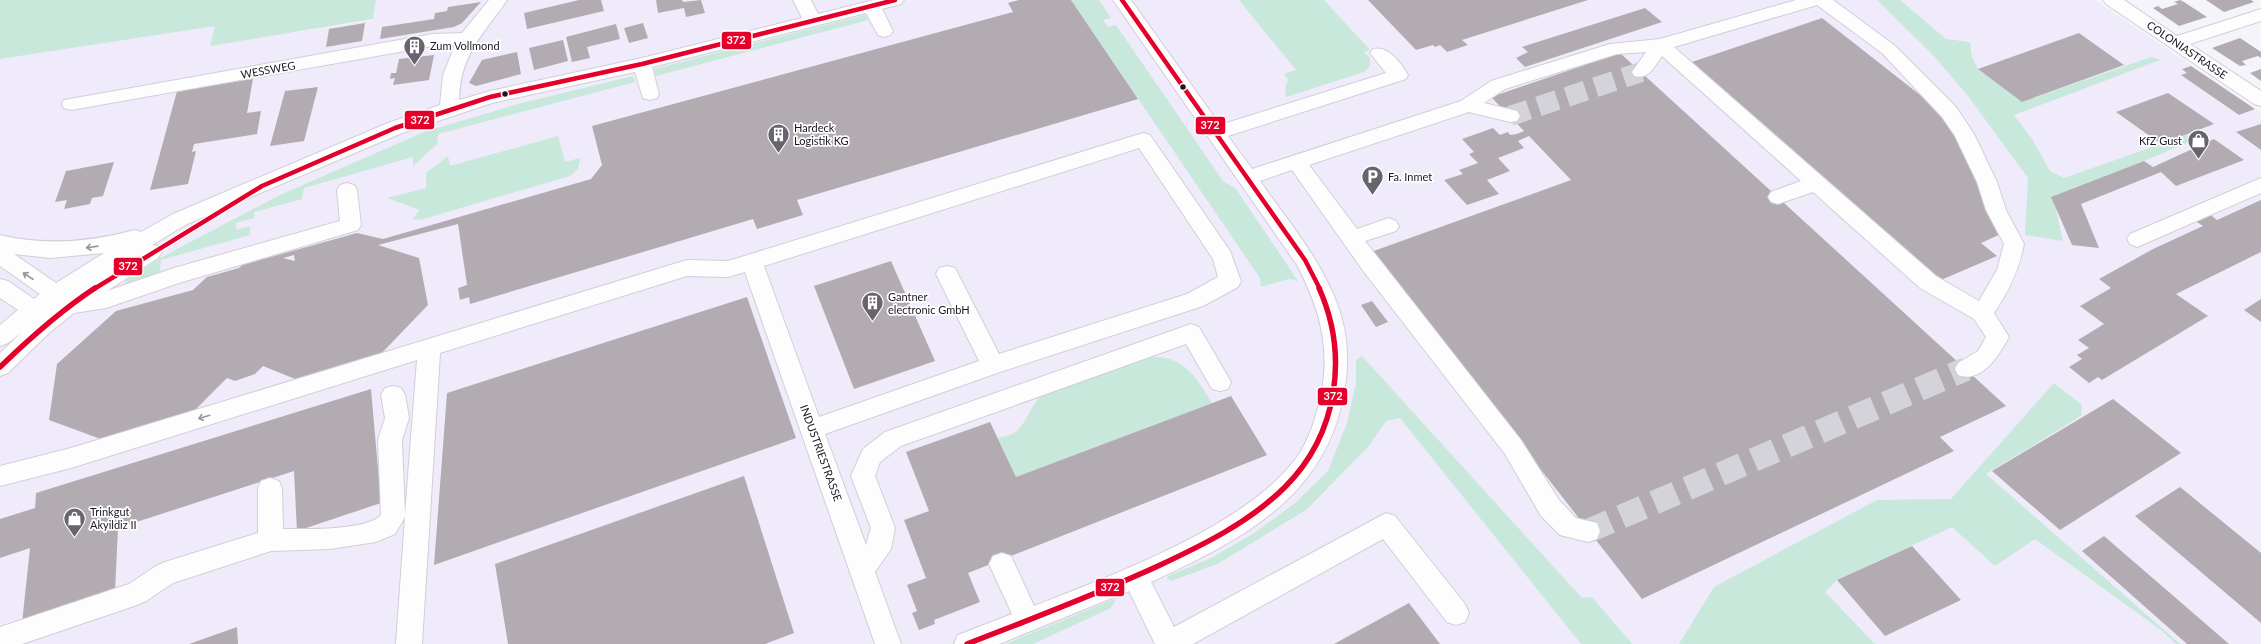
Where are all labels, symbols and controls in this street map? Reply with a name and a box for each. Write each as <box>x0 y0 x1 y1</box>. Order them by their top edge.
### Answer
street label: COLONIASTRASSE <box>2145 18 2230 81</box>
line badge: 372 <box>721 31 752 50</box>
building icon: Zum Vollmond <box>402 33 428 66</box>
text: 372 <box>726 33 746 46</box>
place label: Zum Vollmond <box>430 39 500 52</box>
street label: WESSWEG <box>240 58 296 81</box>
unlabelled marker <box>1178 82 1188 92</box>
unlabelled marker <box>500 89 510 99</box>
line badge: 372 <box>404 110 435 130</box>
text: 372 <box>410 113 430 126</box>
line badge: 372 <box>1195 116 1226 135</box>
text: 372 <box>1200 118 1220 131</box>
building icon: Hardeck Logistik KG <box>766 121 792 154</box>
place label: Hardeck Logistik KG <box>794 121 849 147</box>
shop icon: KfZ Gust <box>2185 128 2211 161</box>
place label: KfZ Gust <box>2139 134 2182 147</box>
parking icon: Fa. Inmet <box>1360 164 1386 197</box>
place label: Fa. Inmet <box>1388 170 1432 183</box>
one-way arrow <box>86 243 99 251</box>
line badge: 372 <box>113 257 143 276</box>
text: 372 <box>118 259 138 272</box>
one-way arrow <box>22 271 33 280</box>
building icon: Gantner electronic GmbH <box>860 290 886 323</box>
place label: Gantner electronic GmbH <box>888 290 970 316</box>
line badge: 372 <box>1317 387 1348 406</box>
text: 372 <box>1323 389 1343 402</box>
street label: INDUSTRIESTRASSE <box>798 403 845 503</box>
one-way arrow <box>198 414 211 421</box>
shop icon: Trinkgut Akyildiz II <box>62 505 88 538</box>
place label: Trinkgut Akyildiz II <box>90 505 137 531</box>
line badge: 372 <box>1095 578 1125 597</box>
text: 372 <box>1100 580 1120 593</box>

